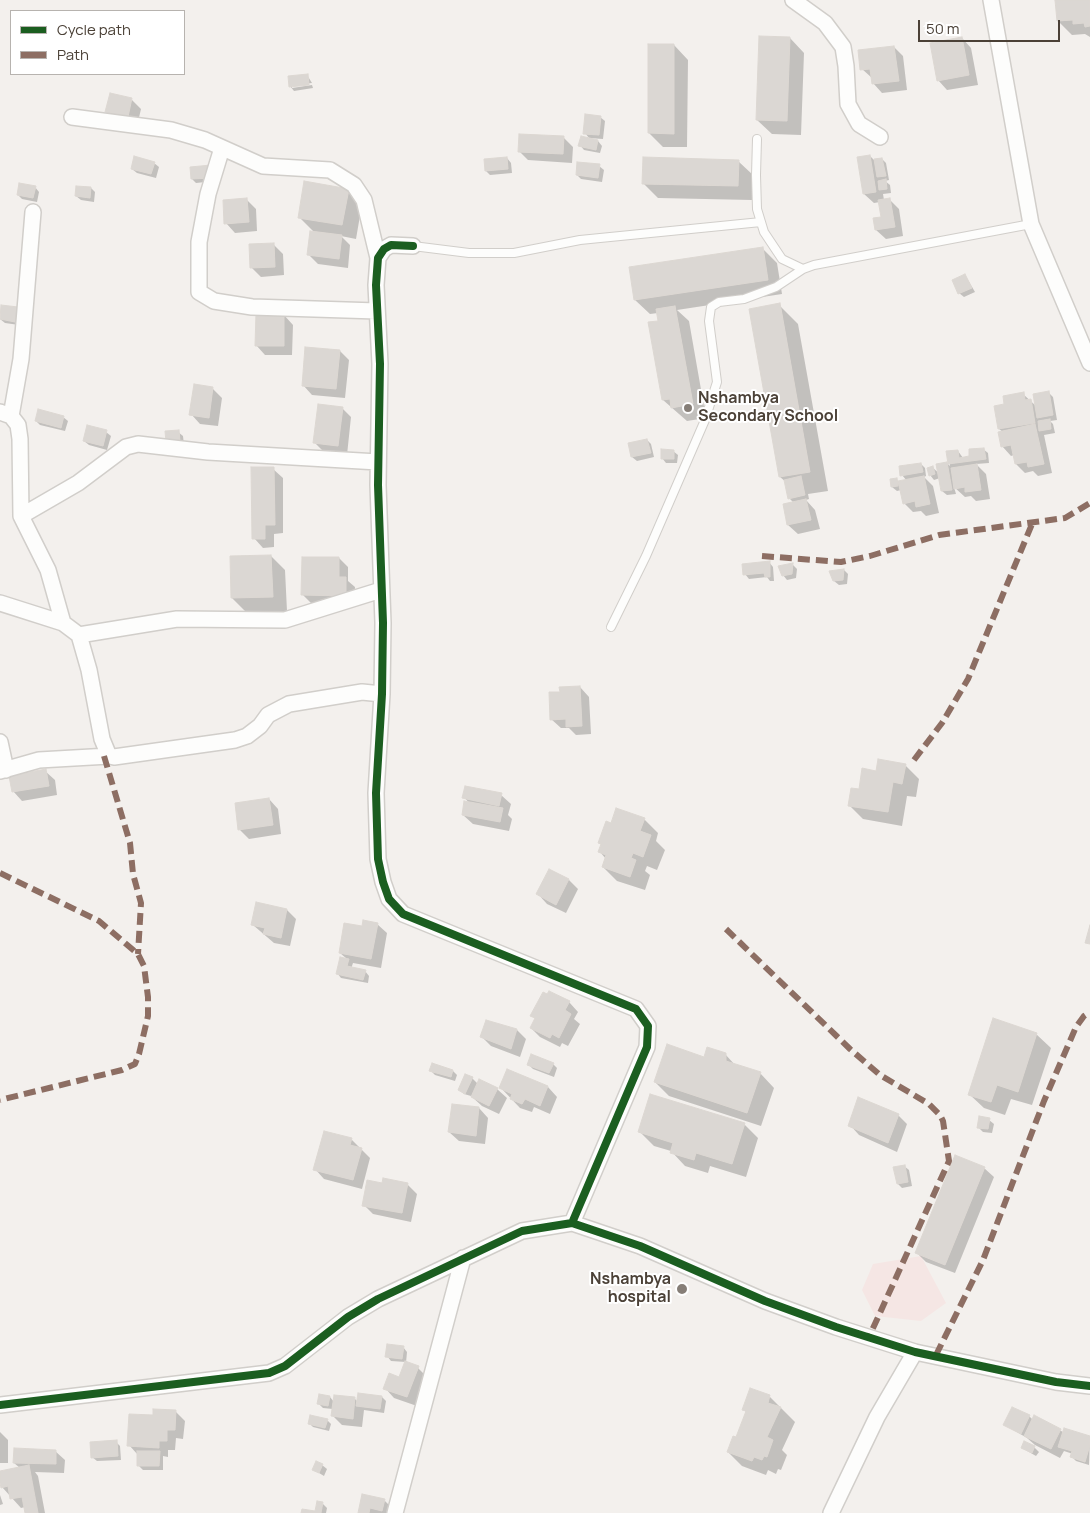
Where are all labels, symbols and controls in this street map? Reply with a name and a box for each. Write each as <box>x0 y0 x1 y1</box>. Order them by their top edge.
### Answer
legend <box>10 10 185 75</box>
scale bar <box>920 10 1062 42</box>
text: 50 m <box>926 18 960 39</box>
text: Cycle path <box>57 19 131 40</box>
text: Path <box>57 44 89 65</box>
place label: Nshambya Secondary School <box>698 389 838 427</box>
marker: Nshambya Secondary School <box>682 402 694 414</box>
place label: Nshambya hospital <box>590 1270 671 1308</box>
marker: Nshambya hospital <box>675 1282 689 1296</box>

